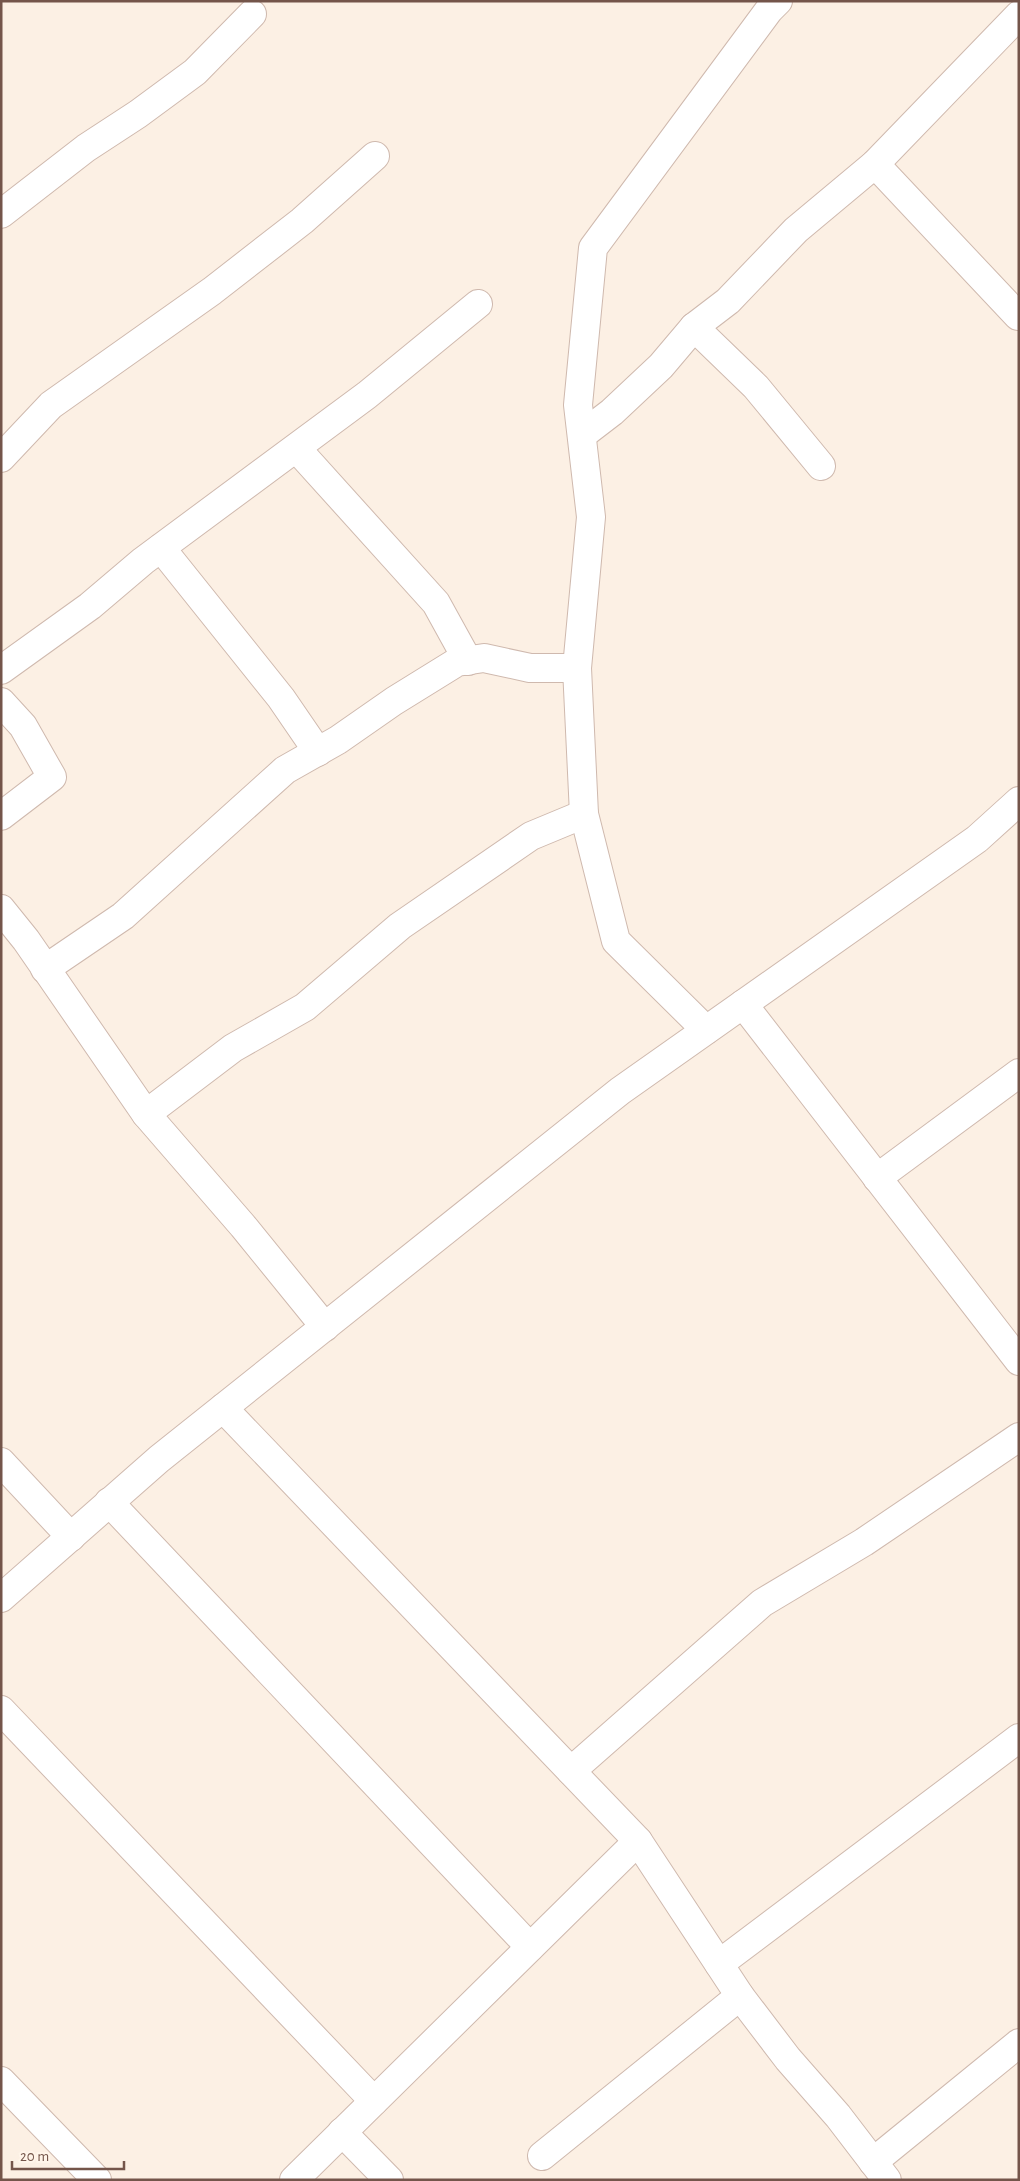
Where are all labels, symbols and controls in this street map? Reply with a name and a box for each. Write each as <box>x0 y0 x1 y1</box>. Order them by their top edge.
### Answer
scale bar <box>12 2138 125 2170</box>
text: 20 m <box>20 2149 49 2164</box>

